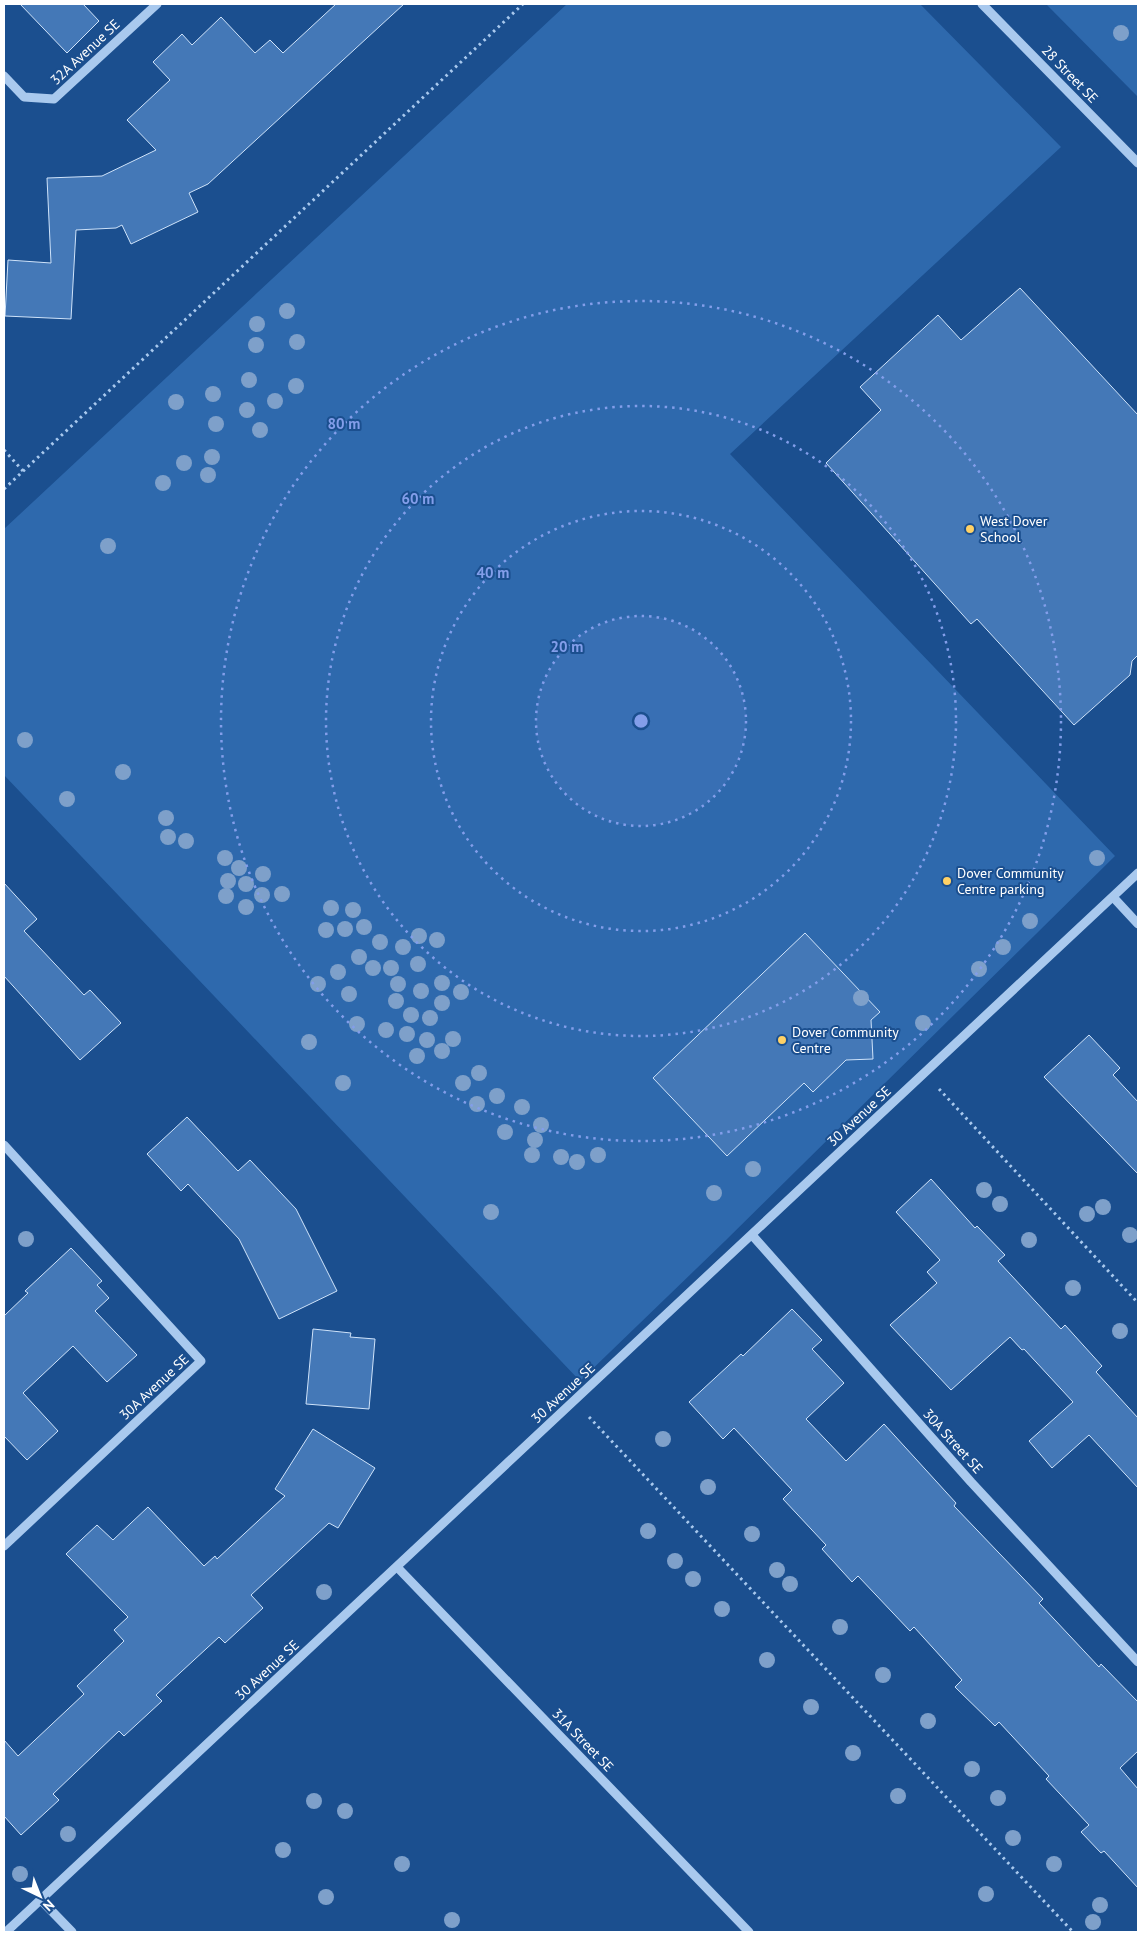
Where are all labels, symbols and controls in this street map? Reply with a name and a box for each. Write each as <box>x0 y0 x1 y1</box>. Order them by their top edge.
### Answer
street label: 32A Avenue SE <box>46 15 124 89</box>
street label: 28 Street SE <box>1038 41 1102 107</box>
text: 80 m <box>328 414 360 433</box>
text: 60 m <box>402 489 434 508</box>
place label: West Dover School <box>980 512 1048 546</box>
marker: West Dover School <box>964 523 976 535</box>
text: 40 m <box>477 563 509 582</box>
text: 20 m <box>551 637 583 656</box>
centre of rings <box>632 712 650 730</box>
place label: Dover Community Centre parking <box>957 864 1064 898</box>
marker: Dover Community Centre parking <box>941 875 953 887</box>
place label: Dover Community Centre <box>792 1023 899 1057</box>
marker: Dover Community Centre <box>776 1034 788 1046</box>
street label: 30 Avenue SE <box>823 1082 895 1150</box>
street label: 30A Avenue SE <box>115 1350 193 1424</box>
street label: 30 Avenue SE <box>527 1359 599 1427</box>
street label: 30A Street SE <box>919 1405 987 1477</box>
street label: 30 Avenue SE <box>231 1636 303 1704</box>
street label: 31A Street SE <box>548 1705 618 1775</box>
north arrow <box>15 1871 65 1921</box>
text: N <box>39 1896 58 1915</box>

